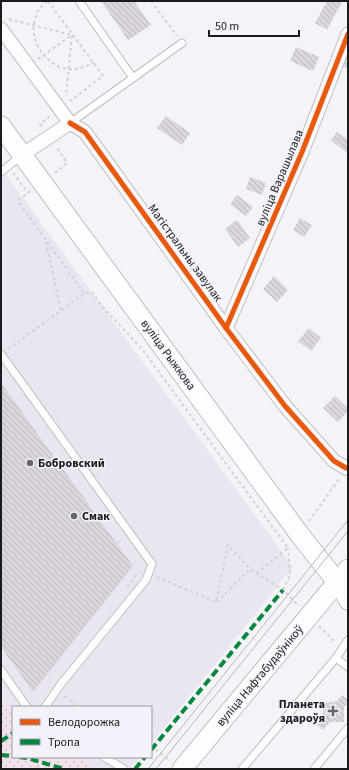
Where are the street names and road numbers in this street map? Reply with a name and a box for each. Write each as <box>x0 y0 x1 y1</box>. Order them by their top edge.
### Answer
street label: вуліца Варашылава <box>252 127 308 229</box>
street label: Магістральны завулак <box>144 201 226 305</box>
street label: вуліца Рыжкова <box>137 316 199 394</box>
street label: вуліца Нафтабудаўнікоў <box>213 621 308 730</box>

